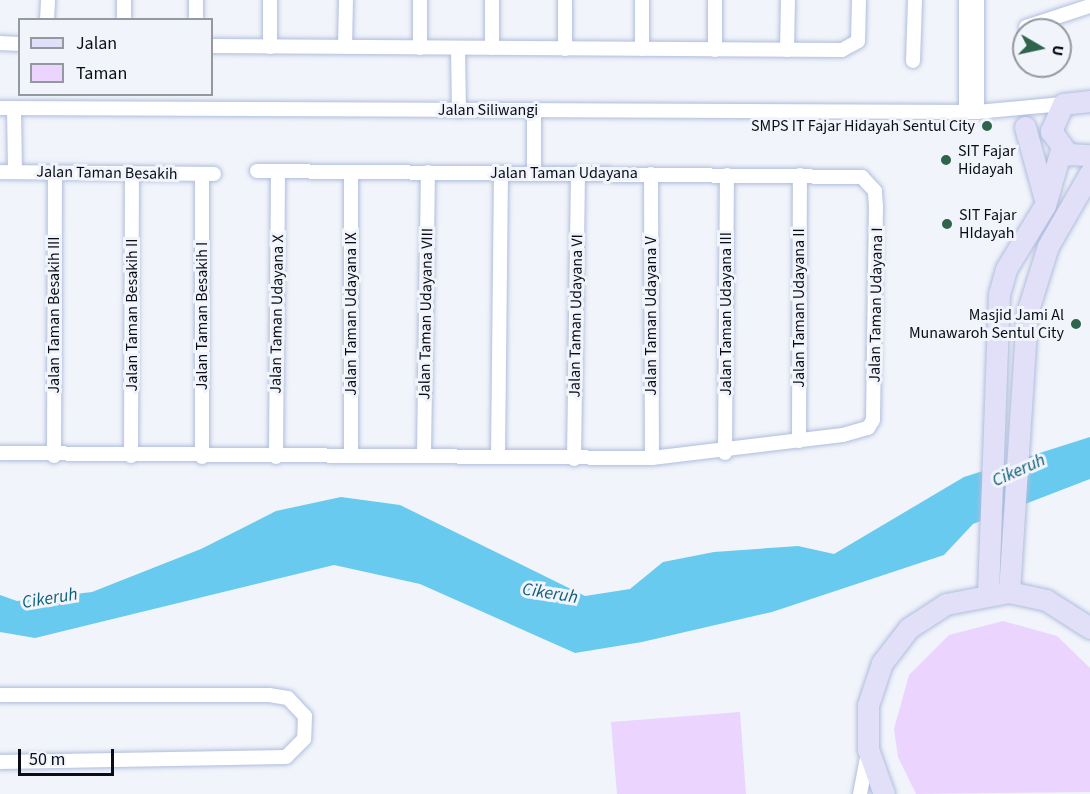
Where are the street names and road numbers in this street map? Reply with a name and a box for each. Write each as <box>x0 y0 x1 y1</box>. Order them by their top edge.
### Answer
street label: Jalan Siliwangi <box>438 100 538 120</box>
street label: Jalan Taman Besakih <box>36 162 178 184</box>
street label: Jalan Taman Udayana <box>490 163 638 183</box>
street label: Jalan Taman Udayana I <box>865 227 887 383</box>
street label: Jalan Taman Udayana VIII <box>415 228 437 400</box>
street label: Jalan Taman Udayana II <box>789 228 809 388</box>
street label: Jalan Taman Udayana IX <box>341 232 361 396</box>
street label: Jalan Taman Udayana III <box>716 232 736 396</box>
street label: Jalan Taman Udayana X <box>266 234 288 394</box>
street label: Jalan Taman Udayana VI <box>565 234 587 398</box>
street label: Jalan Taman Besakih III <box>44 236 64 394</box>
street label: Jalan Taman Udayana V <box>641 236 661 396</box>
street label: Jalan Taman Besakih II <box>122 239 142 391</box>
street label: Jalan Taman Besakih I <box>192 242 212 390</box>

